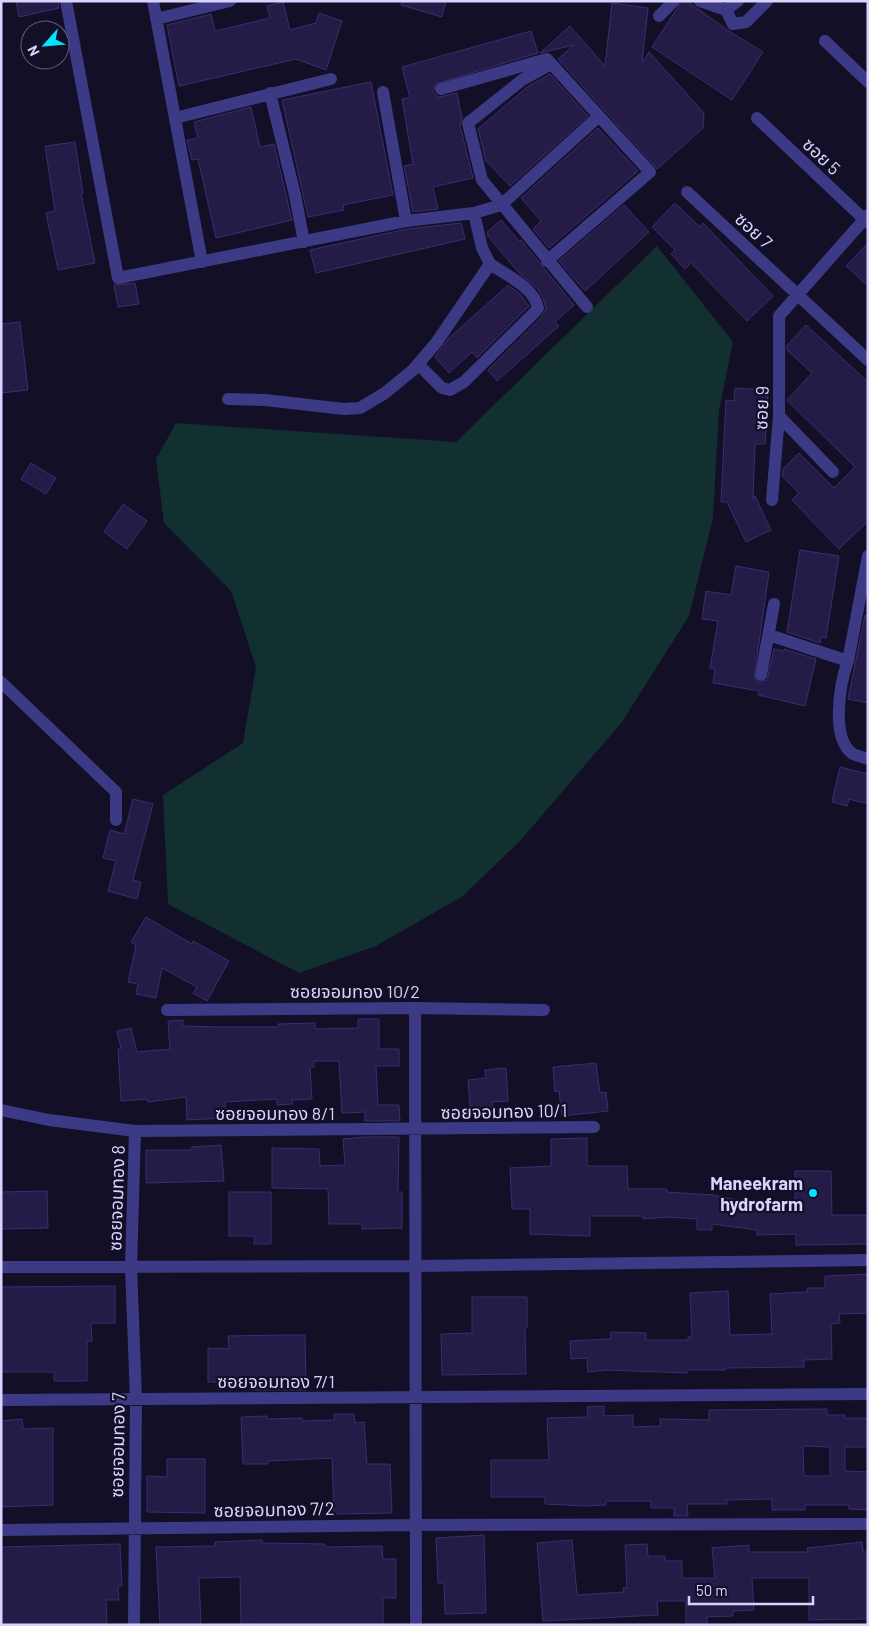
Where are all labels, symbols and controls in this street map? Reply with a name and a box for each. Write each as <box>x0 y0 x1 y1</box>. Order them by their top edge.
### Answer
north arrow <box>20 20 70 70</box>
text: N <box>23 43 43 59</box>
street label: ซอย 5 <box>799 133 845 179</box>
street label: ซอย 7 <box>731 207 778 253</box>
street label: ซอย 9 <box>749 386 773 430</box>
street label: ซอยจอมทอง 10/2 <box>290 980 420 1002</box>
street label: ซอยจอมทอง 10/1 <box>441 1099 567 1123</box>
street label: ซอยจอมทอง 8/1 <box>215 1102 335 1124</box>
street label: ซอยจอมทอง 8 <box>103 1145 129 1251</box>
place label: Maneekram hydrofarm <box>710 1172 803 1215</box>
marker: Maneekram hydrofarm <box>807 1187 819 1199</box>
street label: ซอยจอมทอง 7/1 <box>217 1370 335 1392</box>
street label: ซอยจอมทอง 7 <box>105 1392 129 1498</box>
street label: ซอยจอมทอง 7/2 <box>213 1497 335 1521</box>
scale bar <box>689 1574 813 1606</box>
text: 50 m <box>696 1581 728 1599</box>

